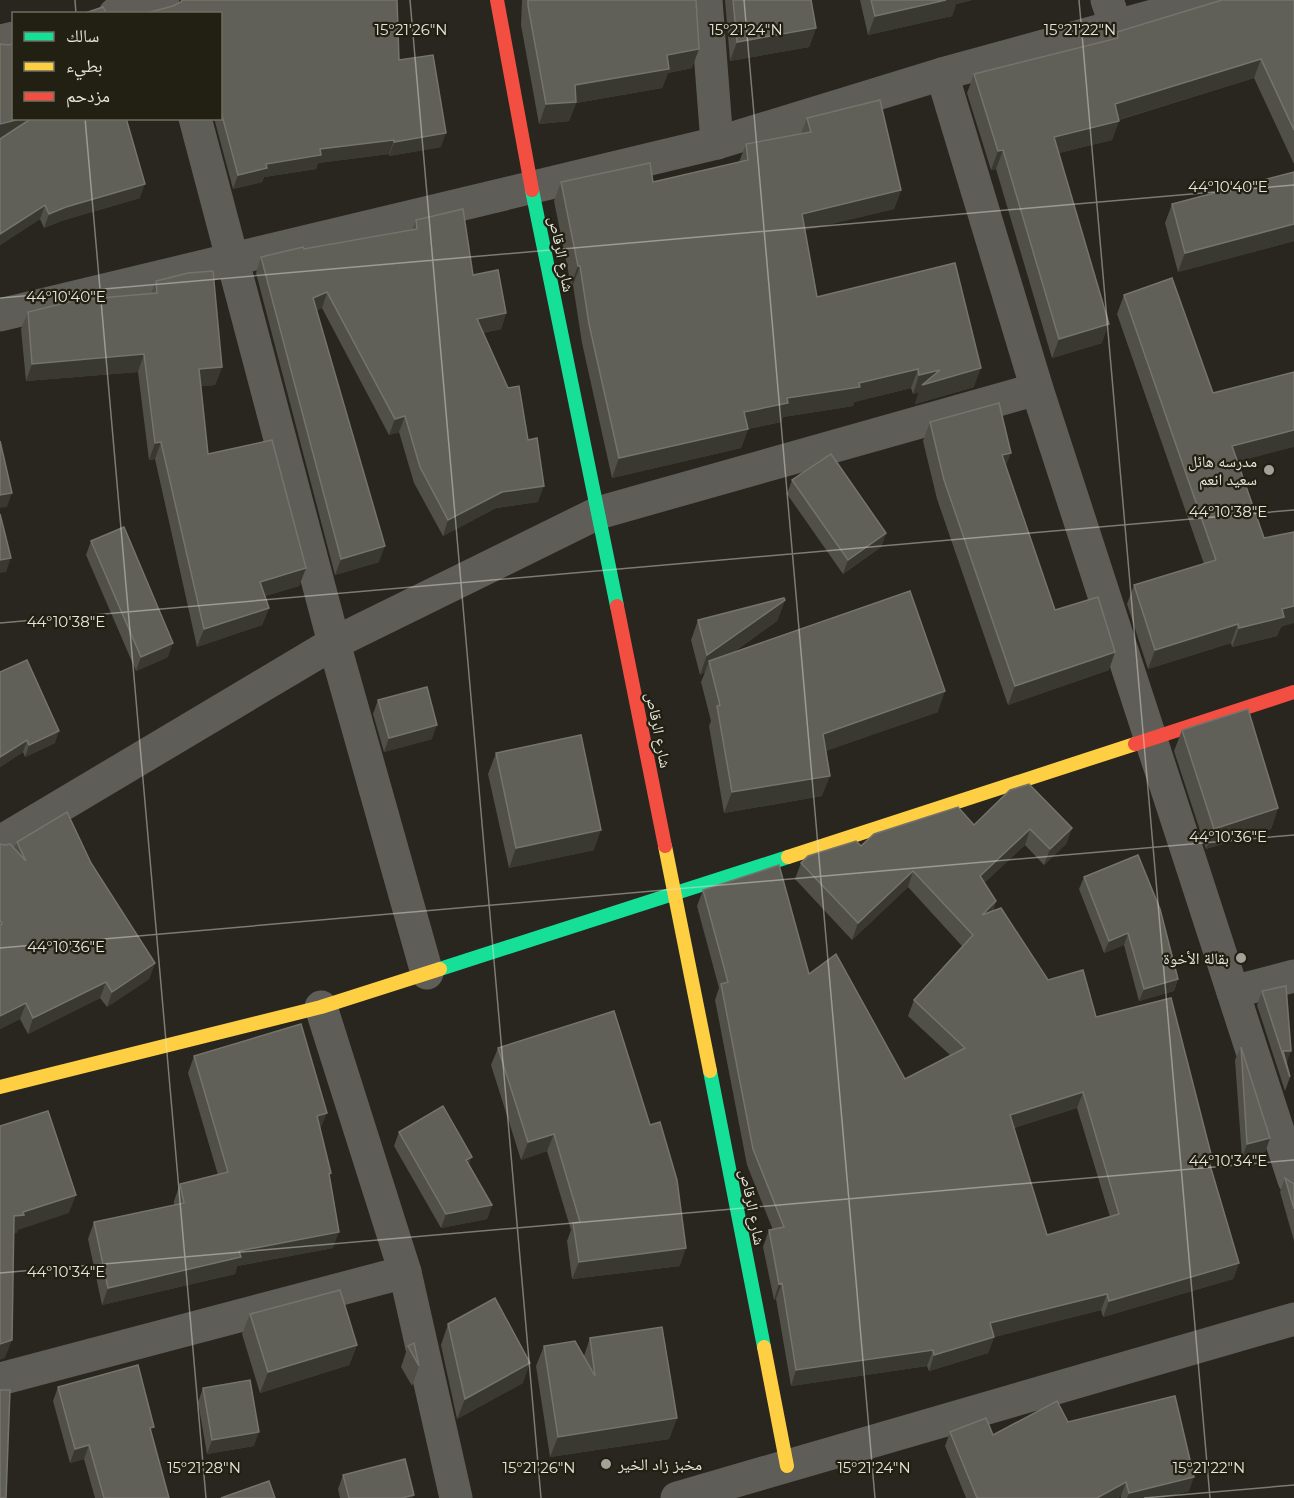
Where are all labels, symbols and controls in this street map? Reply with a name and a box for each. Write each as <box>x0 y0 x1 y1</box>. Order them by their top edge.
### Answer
legend <box>12 12 222 120</box>
text: 15°21'26"N <box>374 20 448 39</box>
text: 15°21'24"N <box>709 20 783 39</box>
text: 15°21'22"N <box>1044 20 1116 39</box>
text: سالك <box>66 25 99 47</box>
text: بطيء <box>66 55 103 81</box>
text: مزدحم <box>66 85 110 108</box>
text: 44°10'40"E <box>1188 177 1268 196</box>
street label: شارع الرقاص <box>544 215 578 294</box>
text: 44°10'40"E <box>26 287 106 306</box>
place label: مدرسه هائل سعيد انعم <box>1188 452 1257 490</box>
marker: مدرسه هائل سعيد انعم <box>1262 463 1276 477</box>
text: 44°10'38"E <box>1189 502 1267 521</box>
text: 44°10'38"E <box>27 612 105 631</box>
street label: شارع الرقاص <box>641 691 675 770</box>
text: 44°10'36"E <box>1189 827 1267 846</box>
text: 44°10'36"E <box>27 937 105 956</box>
place label: بقالة الأخوة <box>1163 949 1229 968</box>
marker: بقالة الأخوة <box>1234 951 1248 965</box>
text: 44°10'34"E <box>1189 1151 1267 1170</box>
street label: شارع الرقاص <box>735 1168 769 1247</box>
text: 44°10'34"E <box>27 1262 105 1281</box>
place label: مخبز زاد الخير <box>617 1455 702 1474</box>
marker: مخبز زاد الخير <box>599 1457 613 1471</box>
text: 15°21'28"N <box>167 1458 241 1477</box>
text: 15°21'26"N <box>502 1458 576 1477</box>
text: 15°21'24"N <box>837 1458 911 1477</box>
text: 15°21'22"N <box>1173 1458 1245 1477</box>

